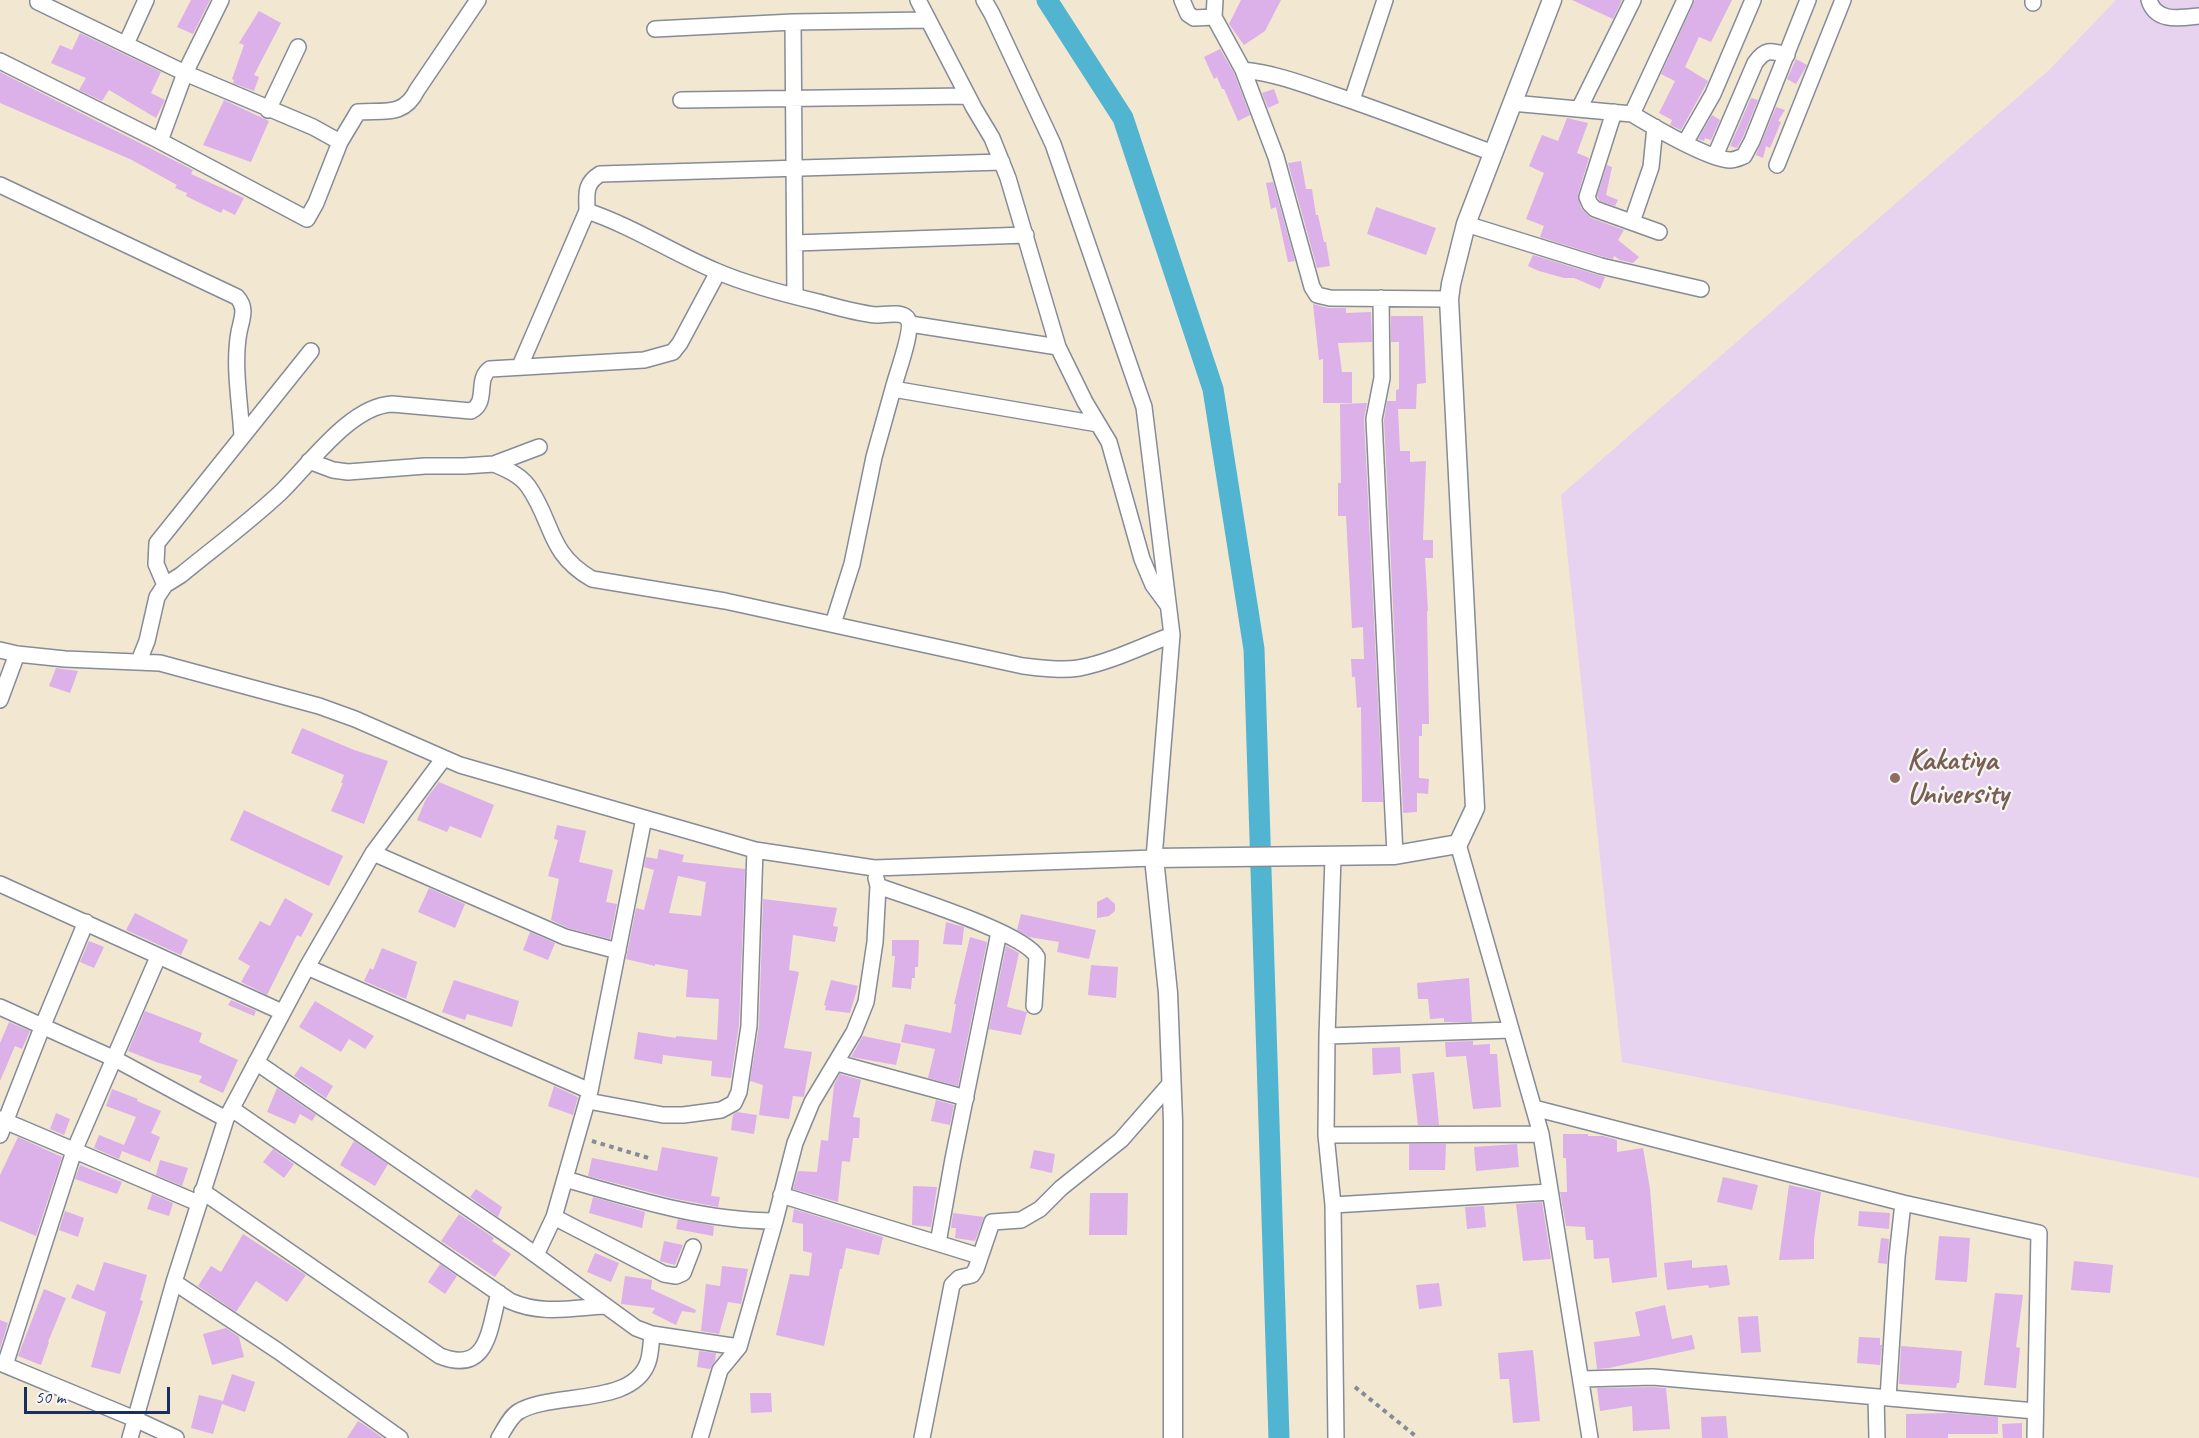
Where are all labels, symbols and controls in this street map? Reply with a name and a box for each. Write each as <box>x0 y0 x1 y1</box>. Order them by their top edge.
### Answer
place label: Kakatiya University <box>1907 743 2008 813</box>
marker: Kakatiya University <box>1888 771 1902 785</box>
scale bar <box>27 1375 172 1413</box>
text: 50 m <box>35 1386 66 1408</box>

